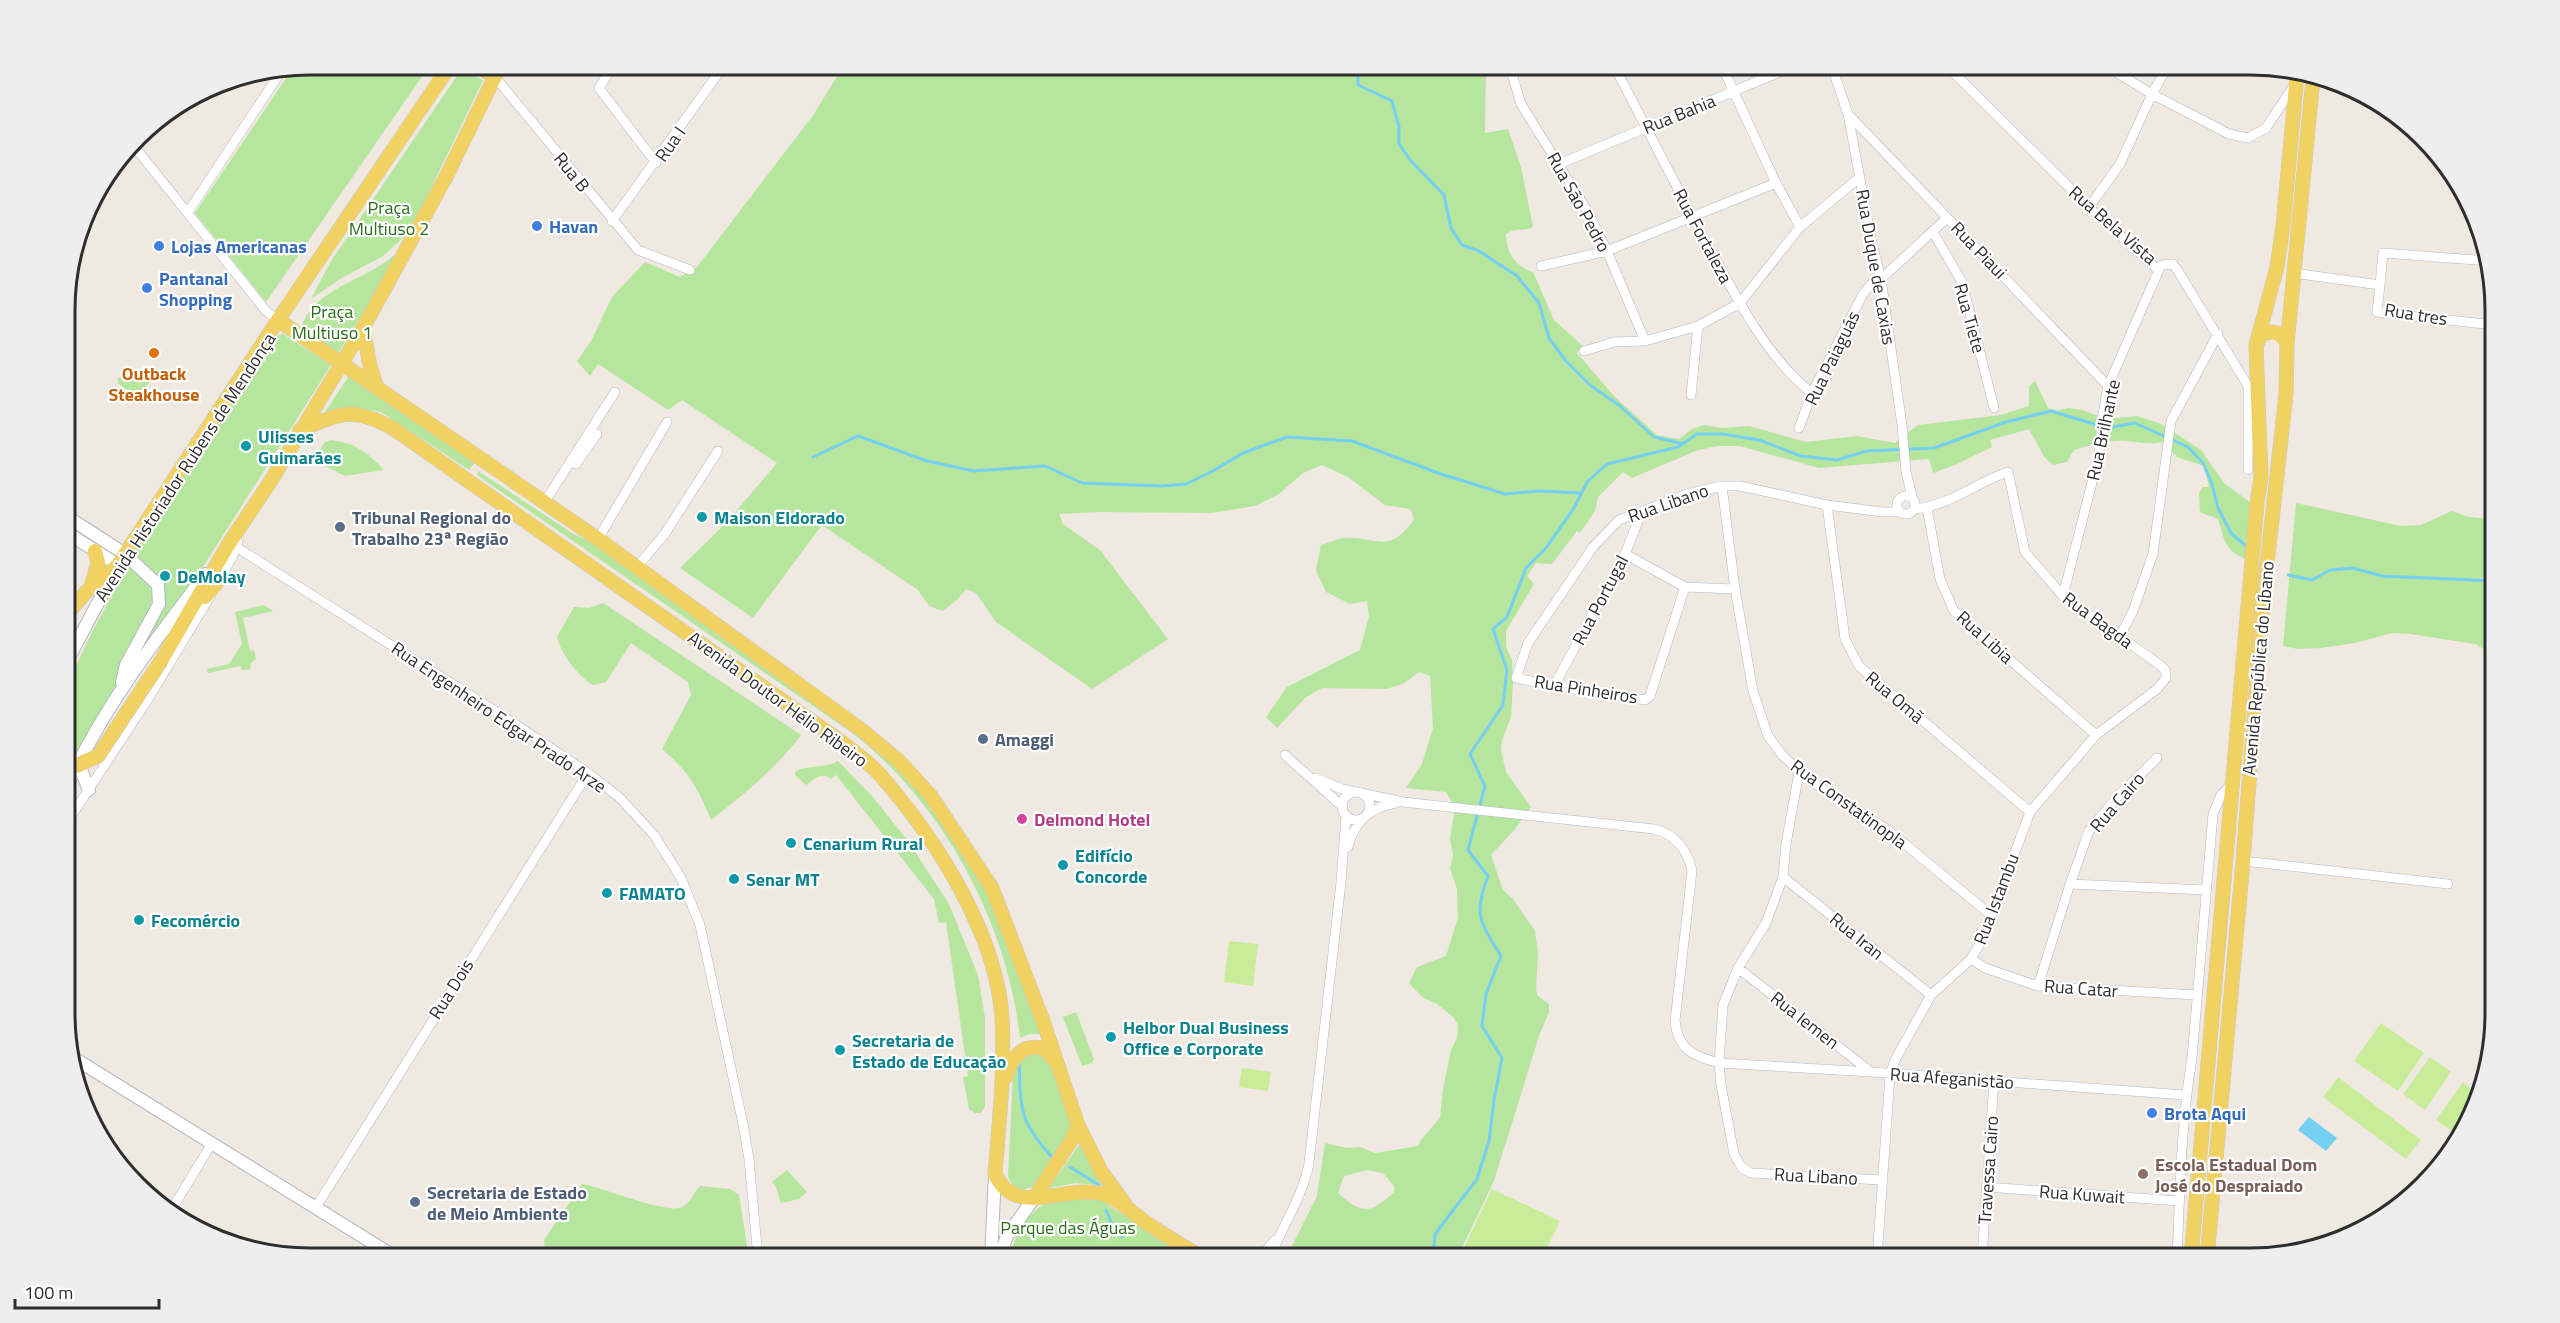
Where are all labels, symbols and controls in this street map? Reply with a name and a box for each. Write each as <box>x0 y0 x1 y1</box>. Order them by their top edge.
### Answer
street label: Rua Bahia <box>1639 87 1719 141</box>
street label: Rua I <box>648 121 692 167</box>
street label: Rua B <box>547 146 597 198</box>
street label: Rua São Pedro <box>1540 147 1618 257</box>
street label: Rua Bela Vista <box>2063 179 2163 271</box>
street label: Rua Fortaleza <box>1667 184 1739 288</box>
street label: Rua Duque de Caxias <box>1849 187 1903 347</box>
park label: Praça Multiuso 2 <box>349 194 429 242</box>
place label: Havan <box>549 213 598 240</box>
street label: Rua Piaui <box>1945 215 2013 285</box>
marker: Havan <box>530 219 544 233</box>
place label: Lojas Americanas <box>171 233 307 260</box>
marker: Lojas Americanas <box>152 239 166 253</box>
place label: Pantanal Shopping <box>159 265 233 313</box>
street label: Rua Tiete <box>1947 280 1993 356</box>
marker: Pantanal Shopping <box>140 281 154 295</box>
street label: Rua tres <box>2383 296 2449 332</box>
park label: Praça Multiuso 1 <box>292 298 372 346</box>
street label: Rua Paiaguás <box>1797 306 1867 410</box>
street label: Avenida Historiador Rubens de Mendonça <box>88 327 282 607</box>
marker: Outback Steakhouse <box>147 346 161 360</box>
place label: Outback Steakhouse <box>108 360 200 408</box>
street label: Rua Brilhante <box>2079 377 2127 483</box>
place label: Ulisses Guimarães <box>258 423 341 471</box>
marker: Ulisses Guimarães <box>239 439 253 453</box>
street label: Rua Libano <box>1624 477 1712 529</box>
place label: Tribunal Regional do Trabalho 23ª Região <box>352 504 511 552</box>
place label: Maison Eldorado <box>714 504 845 531</box>
marker: Maison Eldorado <box>695 510 709 524</box>
marker: Tribunal Regional do Trabalho 23ª Região <box>333 520 347 534</box>
street label: Rua Portugal <box>1565 550 1635 650</box>
street label: Avenida República do Líbano <box>2235 560 2281 776</box>
place label: DeMolay <box>177 563 246 590</box>
marker: DeMolay <box>158 569 172 583</box>
street label: Rua Bagda <box>2057 585 2139 655</box>
street label: Rua Libia <box>1950 604 2020 670</box>
street label: Avenida Doutor Hélio Ribeiro <box>682 624 874 774</box>
street label: Rua Engenheiro Edgar Prado Arze <box>386 635 612 799</box>
street label: Rua Omã <box>1860 664 1930 730</box>
street label: Rua Pinheiros <box>1532 667 1640 711</box>
place label: Amaggi <box>995 726 1054 753</box>
marker: Amaggi <box>976 732 990 746</box>
street label: Rua Constatinopla <box>1785 752 1913 856</box>
street label: Rua Cairo <box>2083 766 2151 838</box>
place label: Delmond Hotel <box>1034 806 1150 833</box>
marker: Delmond Hotel <box>1015 812 1029 826</box>
place label: Cenarium Rural <box>803 830 923 857</box>
marker: Cenarium Rural <box>784 836 798 850</box>
place label: Edifício Concorde <box>1075 842 1147 890</box>
street label: Rua Istambu <box>1966 849 2026 949</box>
marker: Edifício Concorde <box>1056 858 1070 872</box>
place label: Senar MT <box>746 866 820 893</box>
marker: Senar MT <box>727 872 741 886</box>
place label: FAMATO <box>619 880 686 907</box>
marker: FAMATO <box>600 886 614 900</box>
street label: Rua Iran <box>1824 906 1890 966</box>
place label: Fecomércio <box>151 907 240 934</box>
marker: Fecomércio <box>132 913 146 927</box>
street label: Rua Dois <box>422 953 480 1025</box>
street label: Rua Catar <box>2043 972 2119 1004</box>
street label: Rua Iemen <box>1765 984 1845 1056</box>
place label: Helbor Dual Business Office e Corporate <box>1123 1014 1289 1062</box>
place label: Secretaria de Estado de Educação <box>852 1027 1006 1075</box>
marker: Helbor Dual Business Office e Corporate <box>1104 1030 1118 1044</box>
marker: Secretaria de Estado de Educação <box>833 1043 847 1057</box>
street label: Rua Afeganistão <box>1889 1060 2015 1096</box>
place label: Brota Aqui <box>2164 1100 2246 1127</box>
marker: Brota Aqui <box>2145 1106 2159 1120</box>
street label: Travessa Cairo <box>1971 1115 2005 1225</box>
place label: Escola Estadual Dom José do Despraiado <box>2155 1151 2317 1199</box>
street label: Rua Libano <box>1773 1160 1859 1192</box>
marker: Escola Estadual Dom José do Despraiado <box>2136 1167 2150 1181</box>
street label: Rua Kuwait <box>2038 1178 2127 1211</box>
place label: Secretaria de Estado de Meio Ambiente <box>427 1179 587 1227</box>
marker: Secretaria de Estado de Meio Ambiente <box>408 1195 422 1209</box>
park label: Parque das Águas <box>1000 1214 1136 1241</box>
scale bar <box>15 1272 159 1310</box>
text: 100 m <box>24 1279 73 1306</box>

